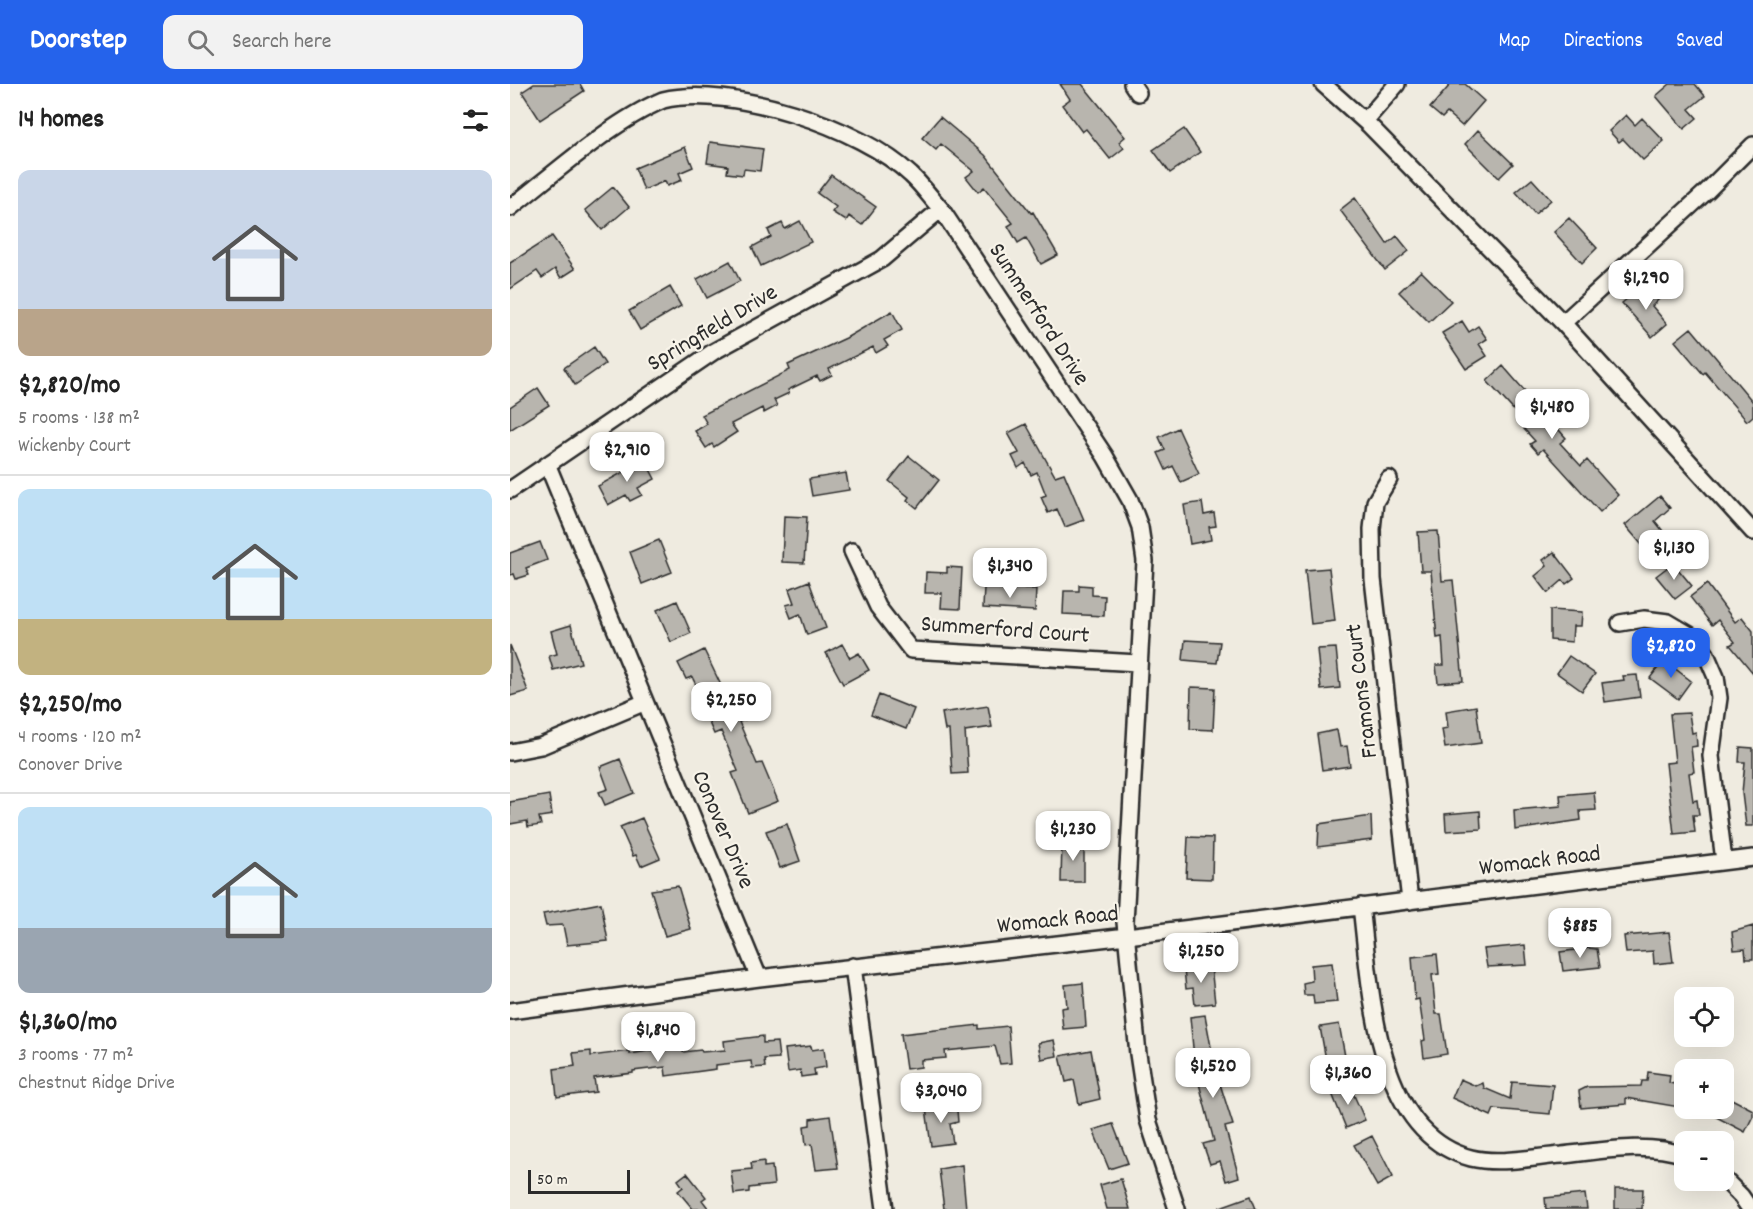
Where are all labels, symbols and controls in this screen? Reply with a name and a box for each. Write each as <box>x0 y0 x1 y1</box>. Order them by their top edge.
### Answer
search box <box>163 15 583 69</box>
text: Doorstep <box>30 22 127 62</box>
icon: search <box>184 26 217 59</box>
text: Search here <box>232 27 332 58</box>
text: Map <box>1499 27 1530 57</box>
text: Directions <box>1563 27 1643 57</box>
text: Saved <box>1676 27 1723 57</box>
text: 14 homes <box>18 102 104 139</box>
icon: filters <box>459 104 492 137</box>
icon: home <box>201 209 309 317</box>
street label: Summerford Drive <box>979 237 1097 393</box>
pin: $1,290 <box>1597 260 1695 311</box>
text: $1,290 <box>1622 265 1670 293</box>
street label: Springfield Drive <box>641 277 785 381</box>
text: $2,820/mo <box>18 368 120 405</box>
pin: $1,480 <box>1503 389 1601 440</box>
text: $1,480 <box>1529 394 1575 422</box>
text: 5 rooms · 138 m² <box>18 405 140 433</box>
pin: $2,910 <box>578 432 676 483</box>
text: Wickenby Court <box>18 433 131 461</box>
text: $2,910 <box>603 437 651 465</box>
icon: home <box>201 528 309 636</box>
pin: $1,130 <box>1625 530 1723 581</box>
text: $1,130 <box>1653 535 1695 563</box>
pin: $1,340 <box>961 548 1059 599</box>
text: $1,340 <box>987 553 1033 581</box>
street label: Summerford Court <box>920 608 1091 654</box>
street label: Framons Court <box>1338 622 1388 760</box>
pin: $2,820 <box>1622 628 1720 679</box>
text: $2,820 <box>1646 633 1696 661</box>
pin: $2,250 <box>682 682 780 733</box>
text: $2,250/mo <box>18 687 122 724</box>
text: $2,250 <box>705 687 757 715</box>
text: 4 rooms · 120 m² <box>18 724 142 752</box>
text: Conover Drive <box>18 752 123 780</box>
street label: Conover Drive <box>682 766 762 894</box>
pin: $1,230 <box>1024 811 1122 862</box>
text: $1,230 <box>1050 816 1096 844</box>
street label: Womack Road <box>1477 838 1603 886</box>
icon: home <box>201 846 309 954</box>
street label: Womack Road <box>996 898 1120 944</box>
pin: $885 <box>1544 908 1616 959</box>
text: $885 <box>1562 913 1598 941</box>
pin: $1,250 <box>1152 933 1250 984</box>
text: $1,250 <box>1177 938 1225 966</box>
map controls <box>1674 987 1734 1191</box>
button: locate <box>1674 987 1734 1047</box>
text: $1,360/mo <box>18 1005 117 1042</box>
pin: $1,840 <box>609 1012 707 1063</box>
text: $1,840 <box>635 1017 681 1045</box>
text: 3 rooms · 77 m² <box>18 1042 134 1070</box>
pin: $1,520 <box>1164 1048 1262 1099</box>
text: $1,520 <box>1189 1053 1237 1081</box>
pin: $1,360 <box>1299 1055 1397 1106</box>
button: + <box>1674 1059 1734 1119</box>
text: $1,360 <box>1324 1060 1372 1088</box>
text: Chestnut Ridge Drive <box>18 1070 175 1098</box>
pin: $3,040 <box>892 1073 990 1124</box>
text: $3,040 <box>915 1078 967 1106</box>
button: − <box>1674 1131 1734 1191</box>
scale bar <box>528 1167 630 1194</box>
text: 50 m <box>537 1169 568 1192</box>

